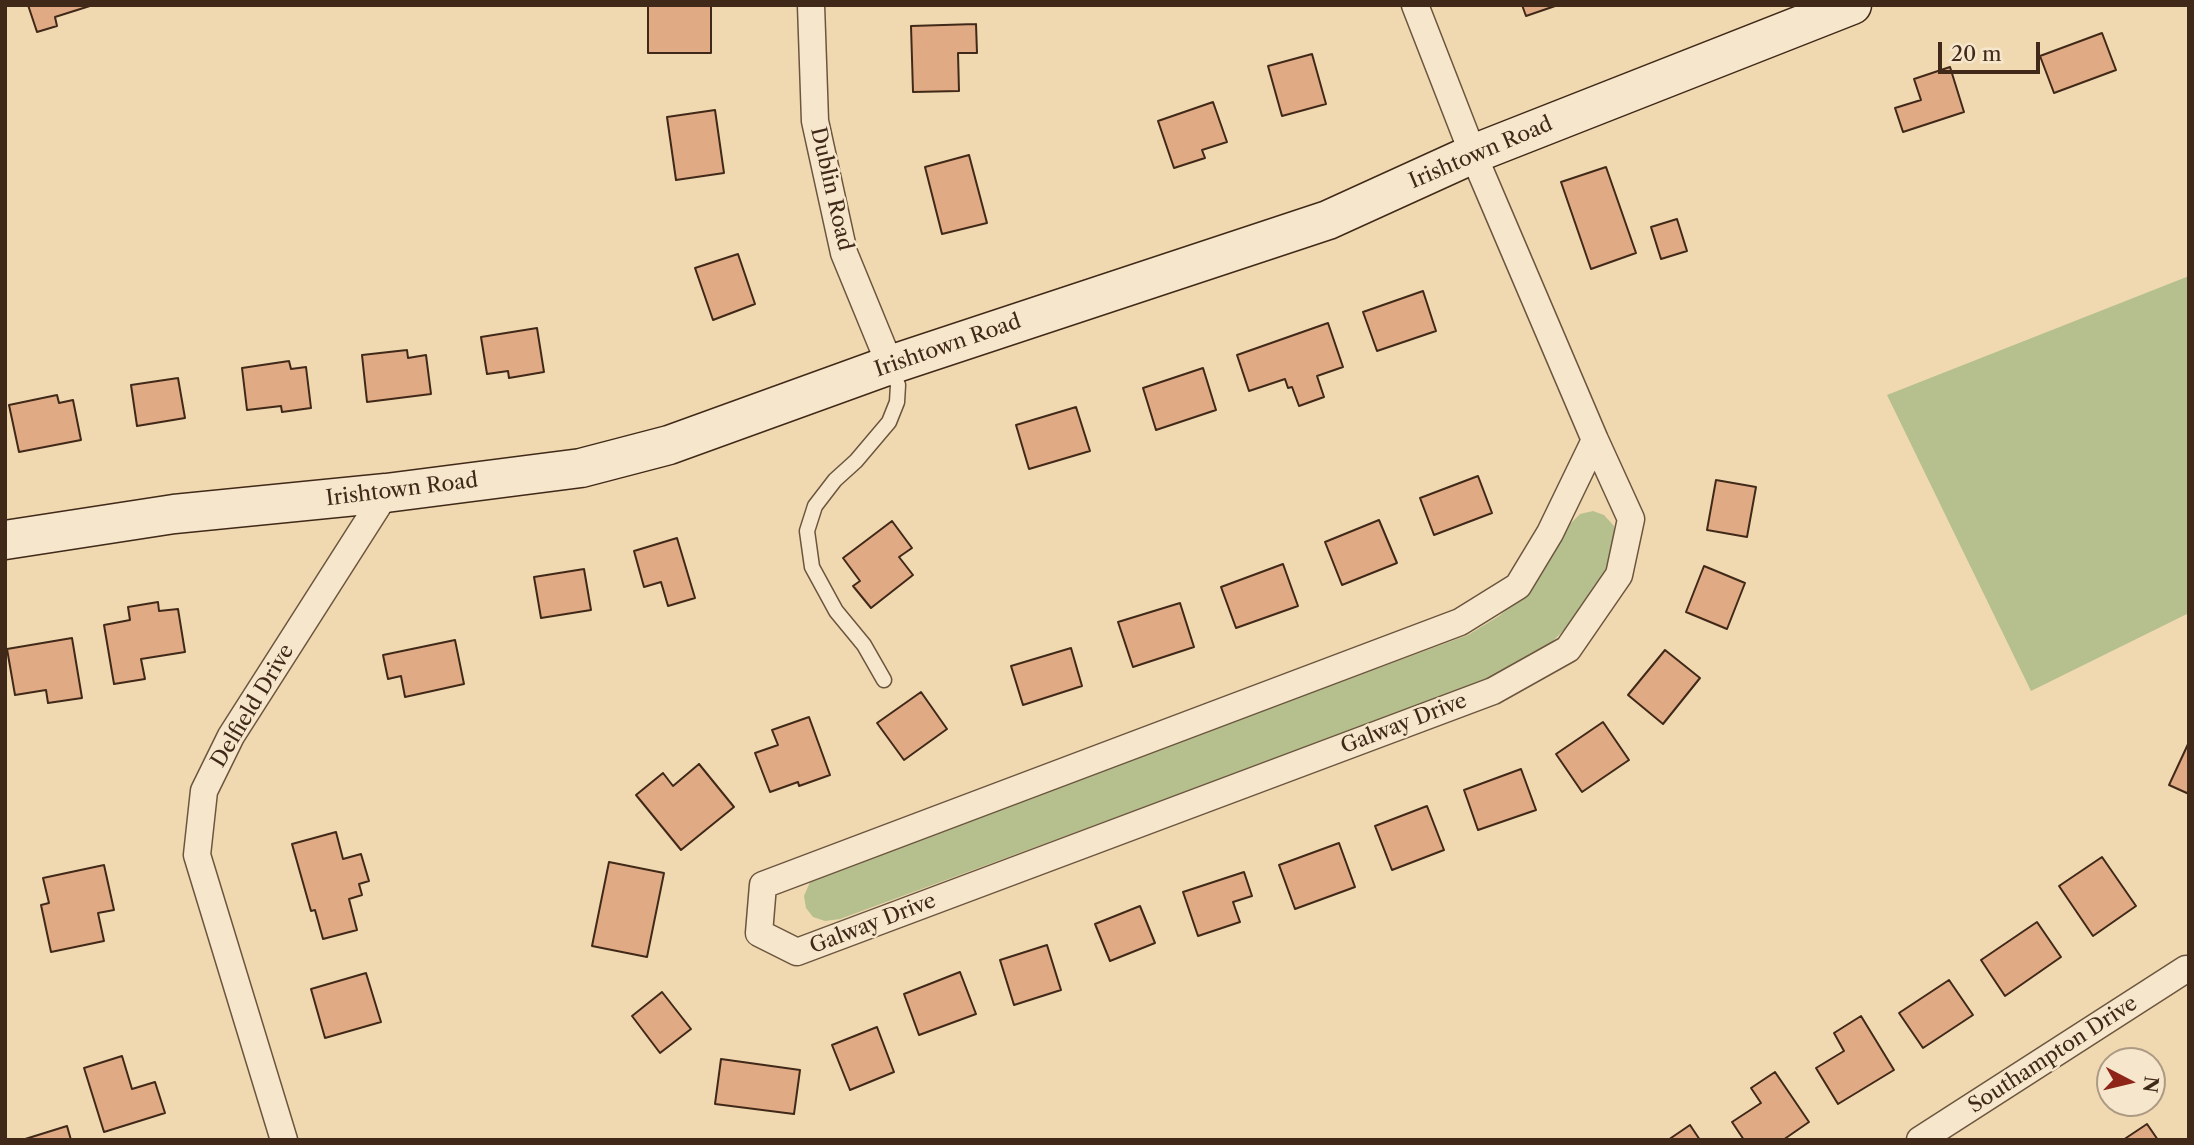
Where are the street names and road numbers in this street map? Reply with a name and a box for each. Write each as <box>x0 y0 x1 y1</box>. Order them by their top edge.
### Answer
street label: Irishtown Road <box>1406 111 1556 195</box>
street label: Dublin Road <box>805 125 857 253</box>
street label: Irishtown Road <box>871 309 1025 383</box>
street label: Irishtown Road <box>324 468 480 512</box>
street label: Delfield Drive <box>206 640 300 772</box>
street label: Galway Drive <box>1337 688 1471 760</box>
street label: Galway Drive <box>806 888 940 960</box>
street label: Southampton Drive <box>1964 991 2142 1119</box>

